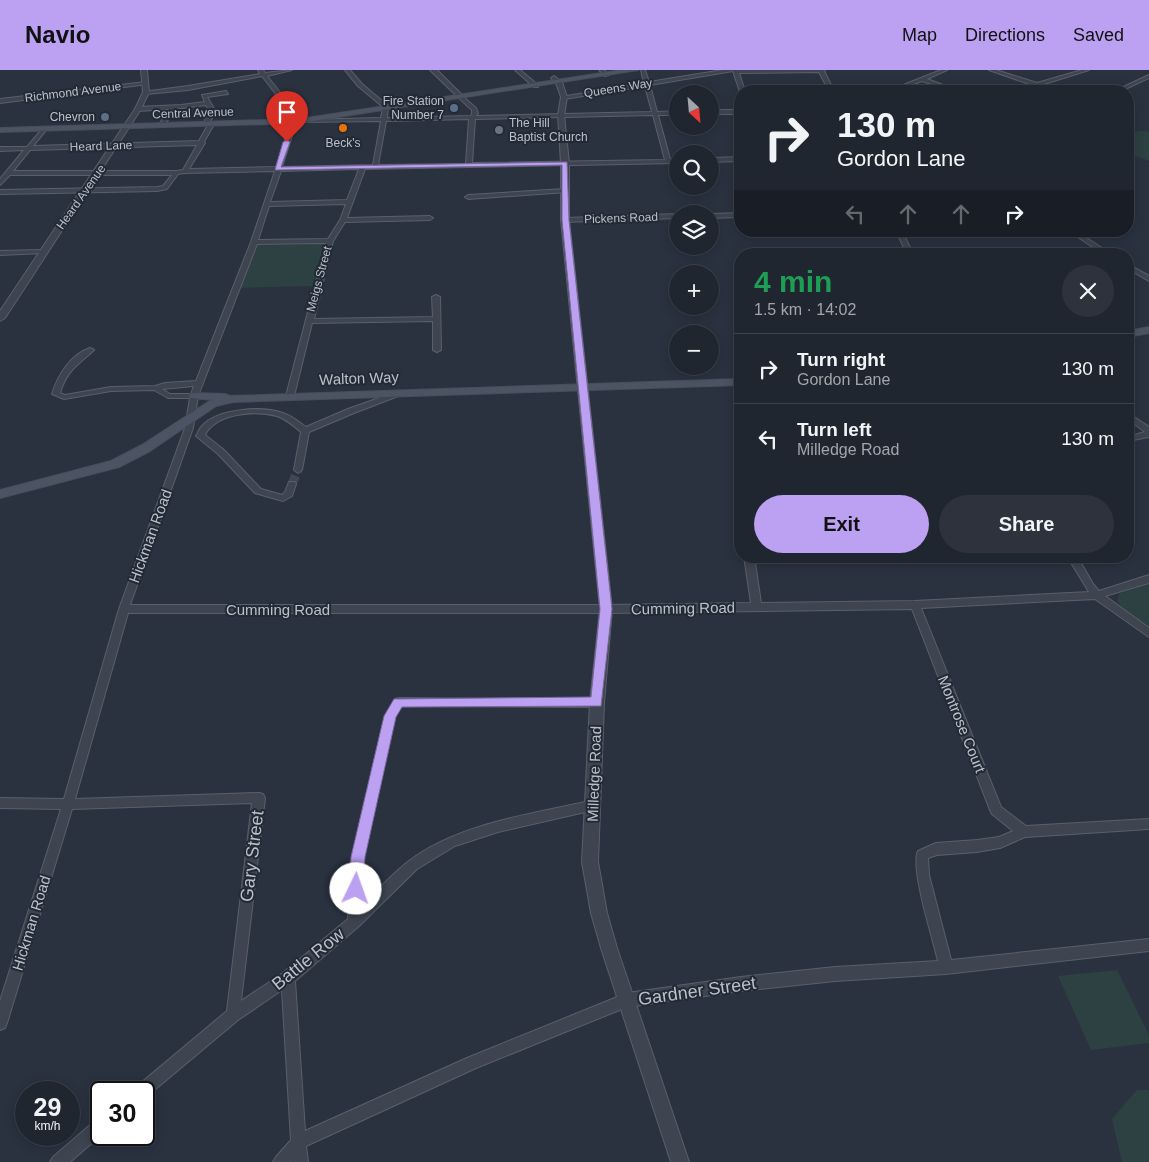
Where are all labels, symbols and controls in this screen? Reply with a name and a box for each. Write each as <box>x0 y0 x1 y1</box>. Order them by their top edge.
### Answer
text: Navio <box>25 21 90 48</box>
text: Map <box>902 25 937 45</box>
text: Directions <box>965 25 1045 45</box>
text: Saved <box>1073 25 1124 45</box>
street label: Queens Way <box>583 76 653 100</box>
street label: Richmond Avenue <box>24 79 122 105</box>
north arrow <box>669 85 719 135</box>
map controls <box>669 85 719 375</box>
pin <box>266 91 308 142</box>
place label: Fire Station Number 7 <box>383 94 444 122</box>
icon: arrive <box>273 98 301 126</box>
marker: Fire Station Number 7 <box>448 102 460 114</box>
street label: Central Avenue <box>152 105 234 121</box>
icon: right <box>754 105 819 170</box>
text: 130 m <box>837 105 936 144</box>
place label: Chevron <box>50 110 95 124</box>
marker: Chevron <box>99 111 111 123</box>
place label: The Hill Baptist Church <box>509 116 588 144</box>
marker: Beck's <box>337 122 349 134</box>
marker: The Hill Baptist Church <box>493 124 505 136</box>
place label: Beck's <box>326 136 360 150</box>
street label: Heard Lane <box>69 138 133 154</box>
button: search <box>669 145 719 195</box>
text: Gordon Lane <box>837 146 965 171</box>
street label: Heard Avenue <box>54 162 109 232</box>
icon: left <box>841 200 869 228</box>
icon: ahead <box>894 200 922 228</box>
icon: ahead <box>947 200 975 228</box>
icon: right <box>1000 200 1028 228</box>
button: layers <box>669 205 719 255</box>
street label: Pickens Road <box>584 210 658 226</box>
street label: Meigs Street <box>304 244 335 313</box>
button: + <box>669 265 719 315</box>
text: 4 min <box>754 265 832 298</box>
button: close <box>1062 265 1114 317</box>
text: 1.5 km · 14:02 <box>754 301 856 318</box>
button: − <box>669 325 719 375</box>
text: Turn right <box>797 349 885 370</box>
icon: right <box>754 355 782 383</box>
text: 130 m <box>1061 358 1114 379</box>
street label: Walton Way <box>319 368 400 388</box>
text: Gordon Lane <box>797 371 890 388</box>
text: Turn left <box>797 419 872 440</box>
icon: left <box>754 425 782 453</box>
text: 130 m <box>1061 428 1114 449</box>
text: Milledge Road <box>797 441 899 458</box>
street label: Hickman Road <box>125 487 175 585</box>
button: Exit <box>754 495 929 553</box>
button: Share <box>939 495 1114 553</box>
street label: Cumming Road <box>631 599 735 617</box>
street label: Cumming Road <box>226 601 330 618</box>
street label: Montrose Court <box>935 673 990 776</box>
street label: Milledge Road <box>584 726 604 822</box>
street label: Gary Street <box>236 809 268 903</box>
position arrow <box>329 862 381 914</box>
street label: Hickman Road <box>8 873 54 973</box>
street label: Battle Row <box>268 923 349 994</box>
street label: Gardner Street <box>637 973 757 1009</box>
speed limit sign: 30 <box>90 1081 155 1146</box>
text: 29 <box>34 1093 61 1121</box>
text: km/h <box>34 1119 61 1133</box>

